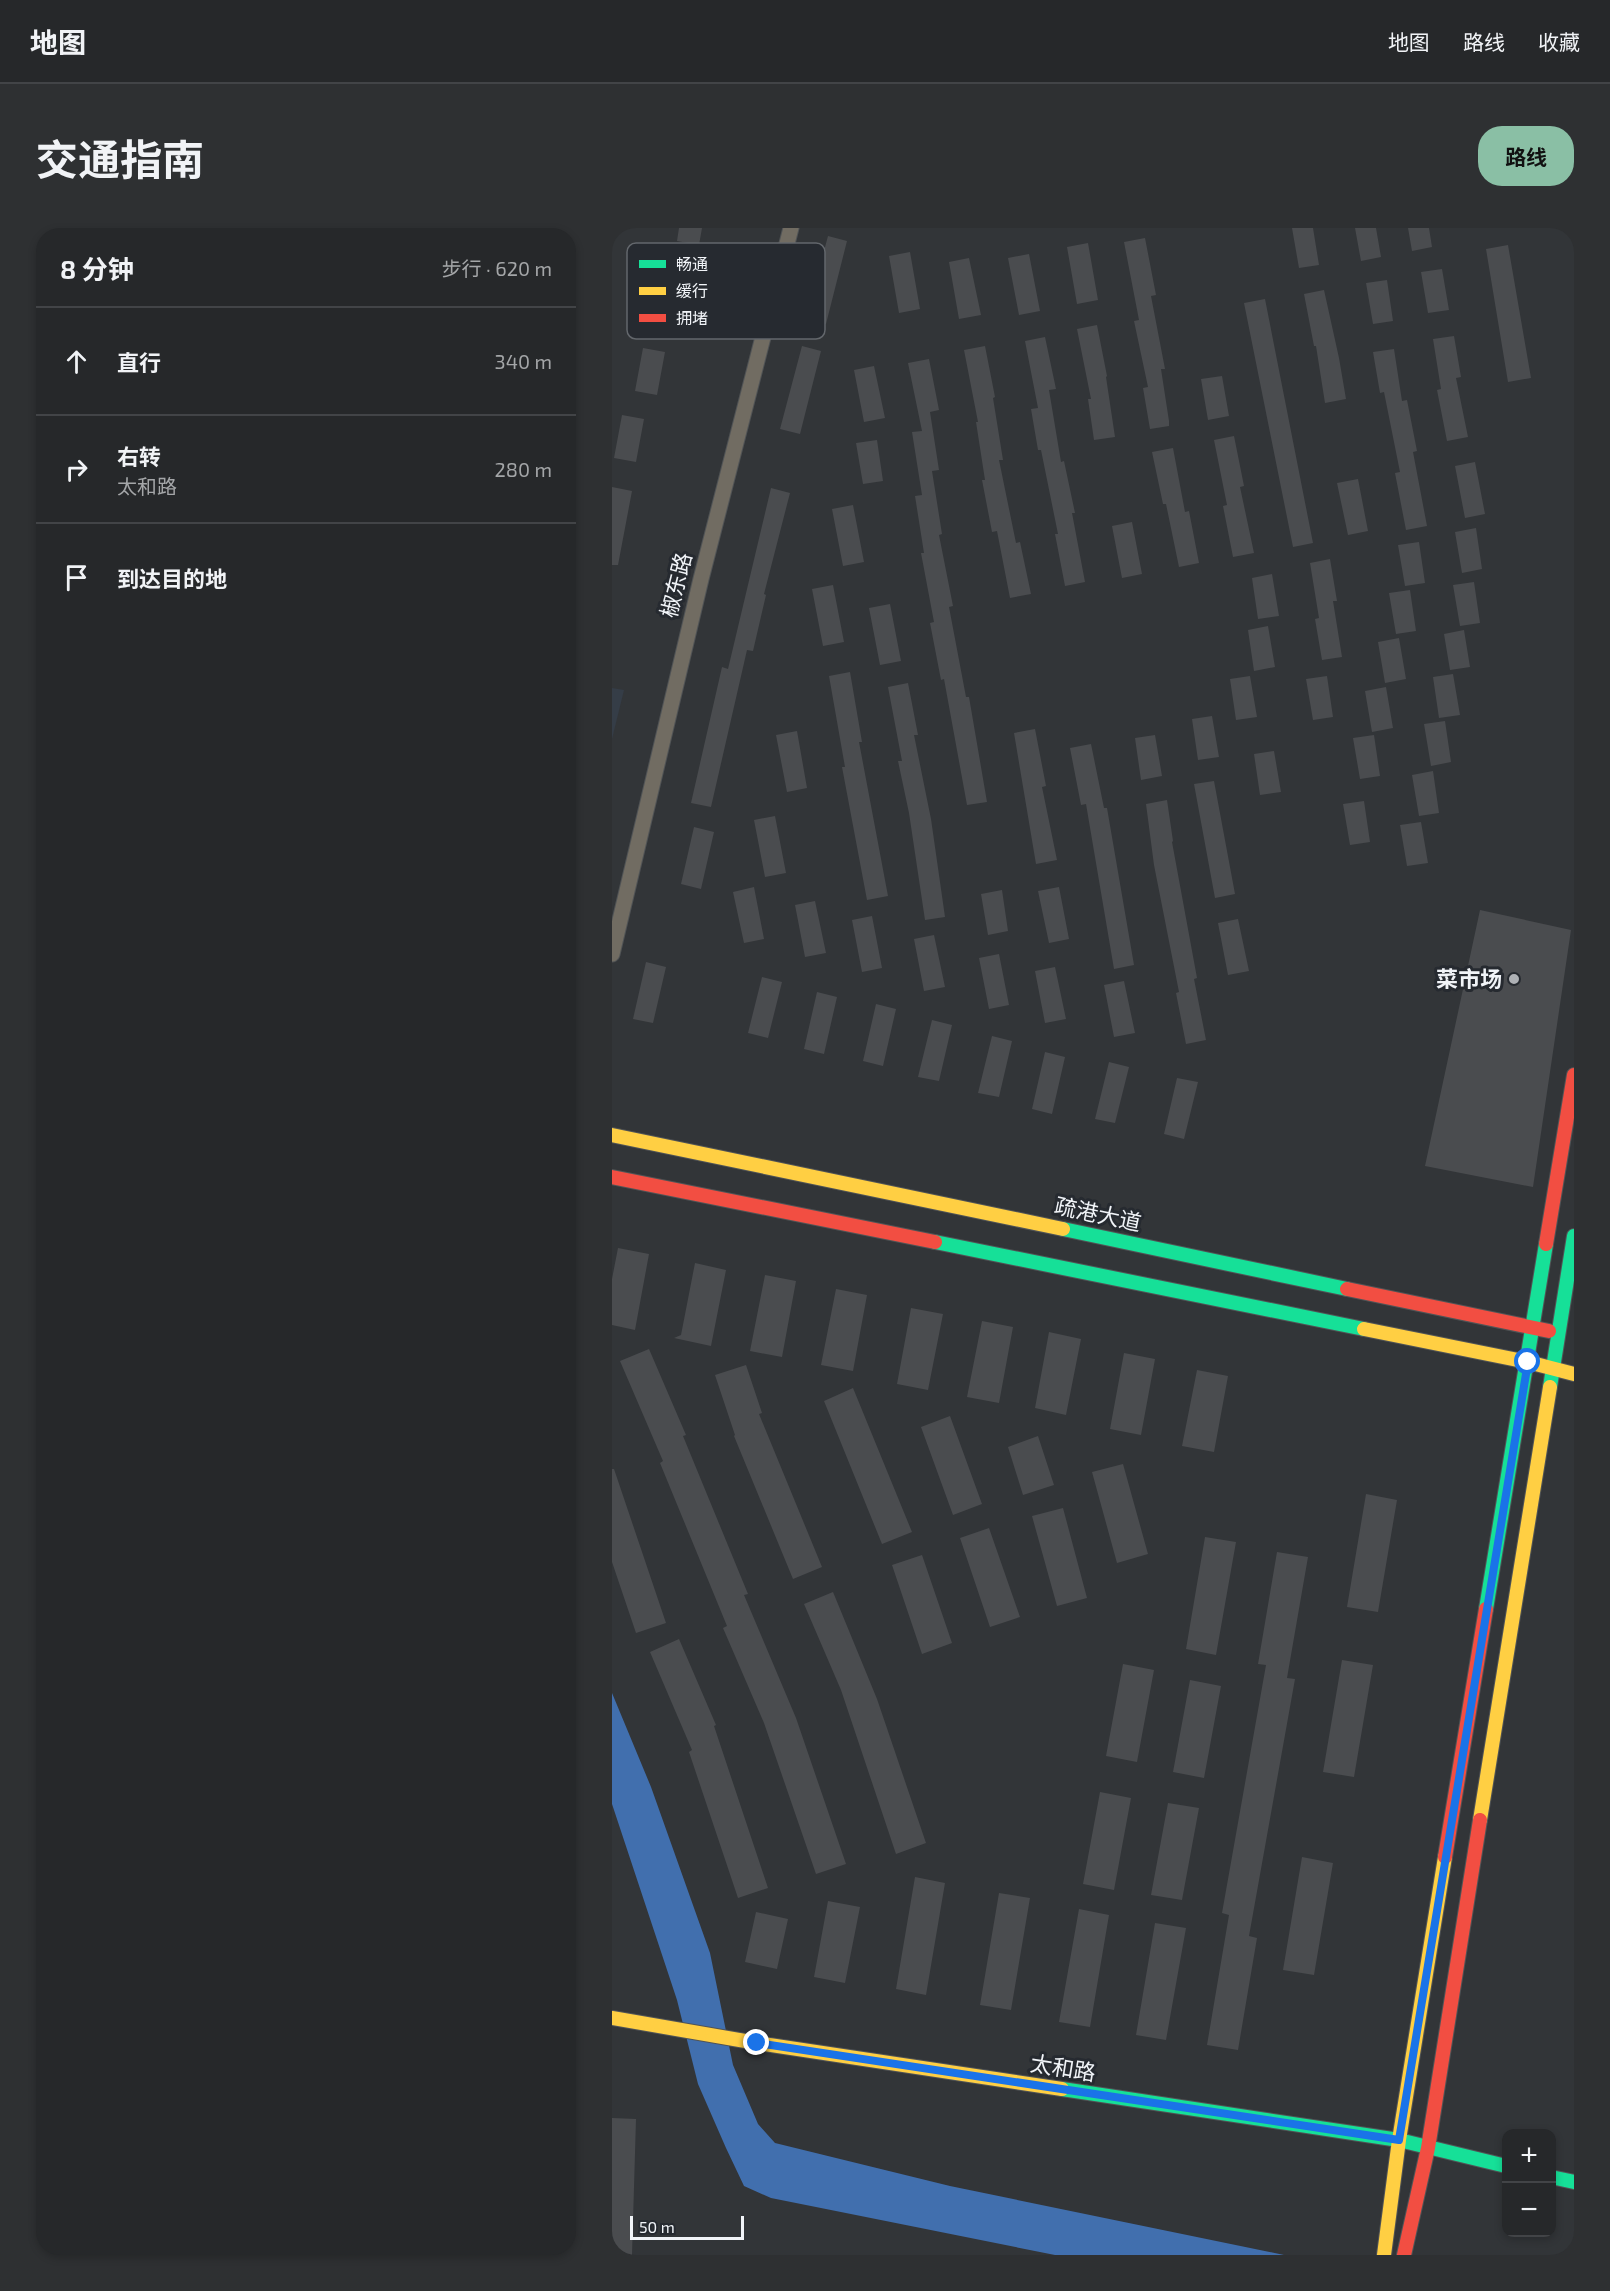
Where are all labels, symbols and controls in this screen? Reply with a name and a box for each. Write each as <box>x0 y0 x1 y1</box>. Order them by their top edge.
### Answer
text: 地图 <box>30 25 86 59</box>
text: 地图 <box>1388 29 1430 54</box>
text: 路线 <box>1463 29 1505 54</box>
text: 收藏 <box>1538 29 1580 54</box>
button: 路线 <box>1478 126 1574 186</box>
text: 交通指南 <box>36 133 204 183</box>
legend <box>627 243 825 339</box>
text: 8 分钟 <box>60 253 134 284</box>
text: 畅通 <box>676 254 708 273</box>
text: 步行 · 620 m <box>442 256 552 280</box>
text: 缓行 <box>676 281 708 300</box>
text: 拥堵 <box>676 308 708 327</box>
icon: ahead <box>60 345 93 378</box>
text: 直行 <box>117 349 161 375</box>
text: 340 m <box>495 349 552 373</box>
text: 右转 <box>117 443 161 469</box>
icon: right <box>60 453 93 486</box>
text: 280 m <box>495 457 552 481</box>
text: 太和路 <box>117 474 177 498</box>
street label: 椒东路 <box>654 550 696 620</box>
icon: arrive <box>60 561 93 594</box>
text: 到达目的地 <box>117 565 227 591</box>
place label: 菜市场 <box>1436 965 1502 991</box>
marker: 菜市场 <box>1507 972 1521 986</box>
street label: 疏港大道 <box>1052 1191 1144 1235</box>
route start <box>1514 1348 1540 1374</box>
route end <box>743 2029 769 2055</box>
street label: 太和路 <box>1029 2049 1098 2085</box>
map controls <box>1502 2129 1556 2237</box>
button: + <box>1502 2129 1556 2183</box>
button: − <box>1502 2183 1556 2237</box>
scale bar <box>630 2213 744 2240</box>
text: 50 m <box>639 2217 675 2236</box>

